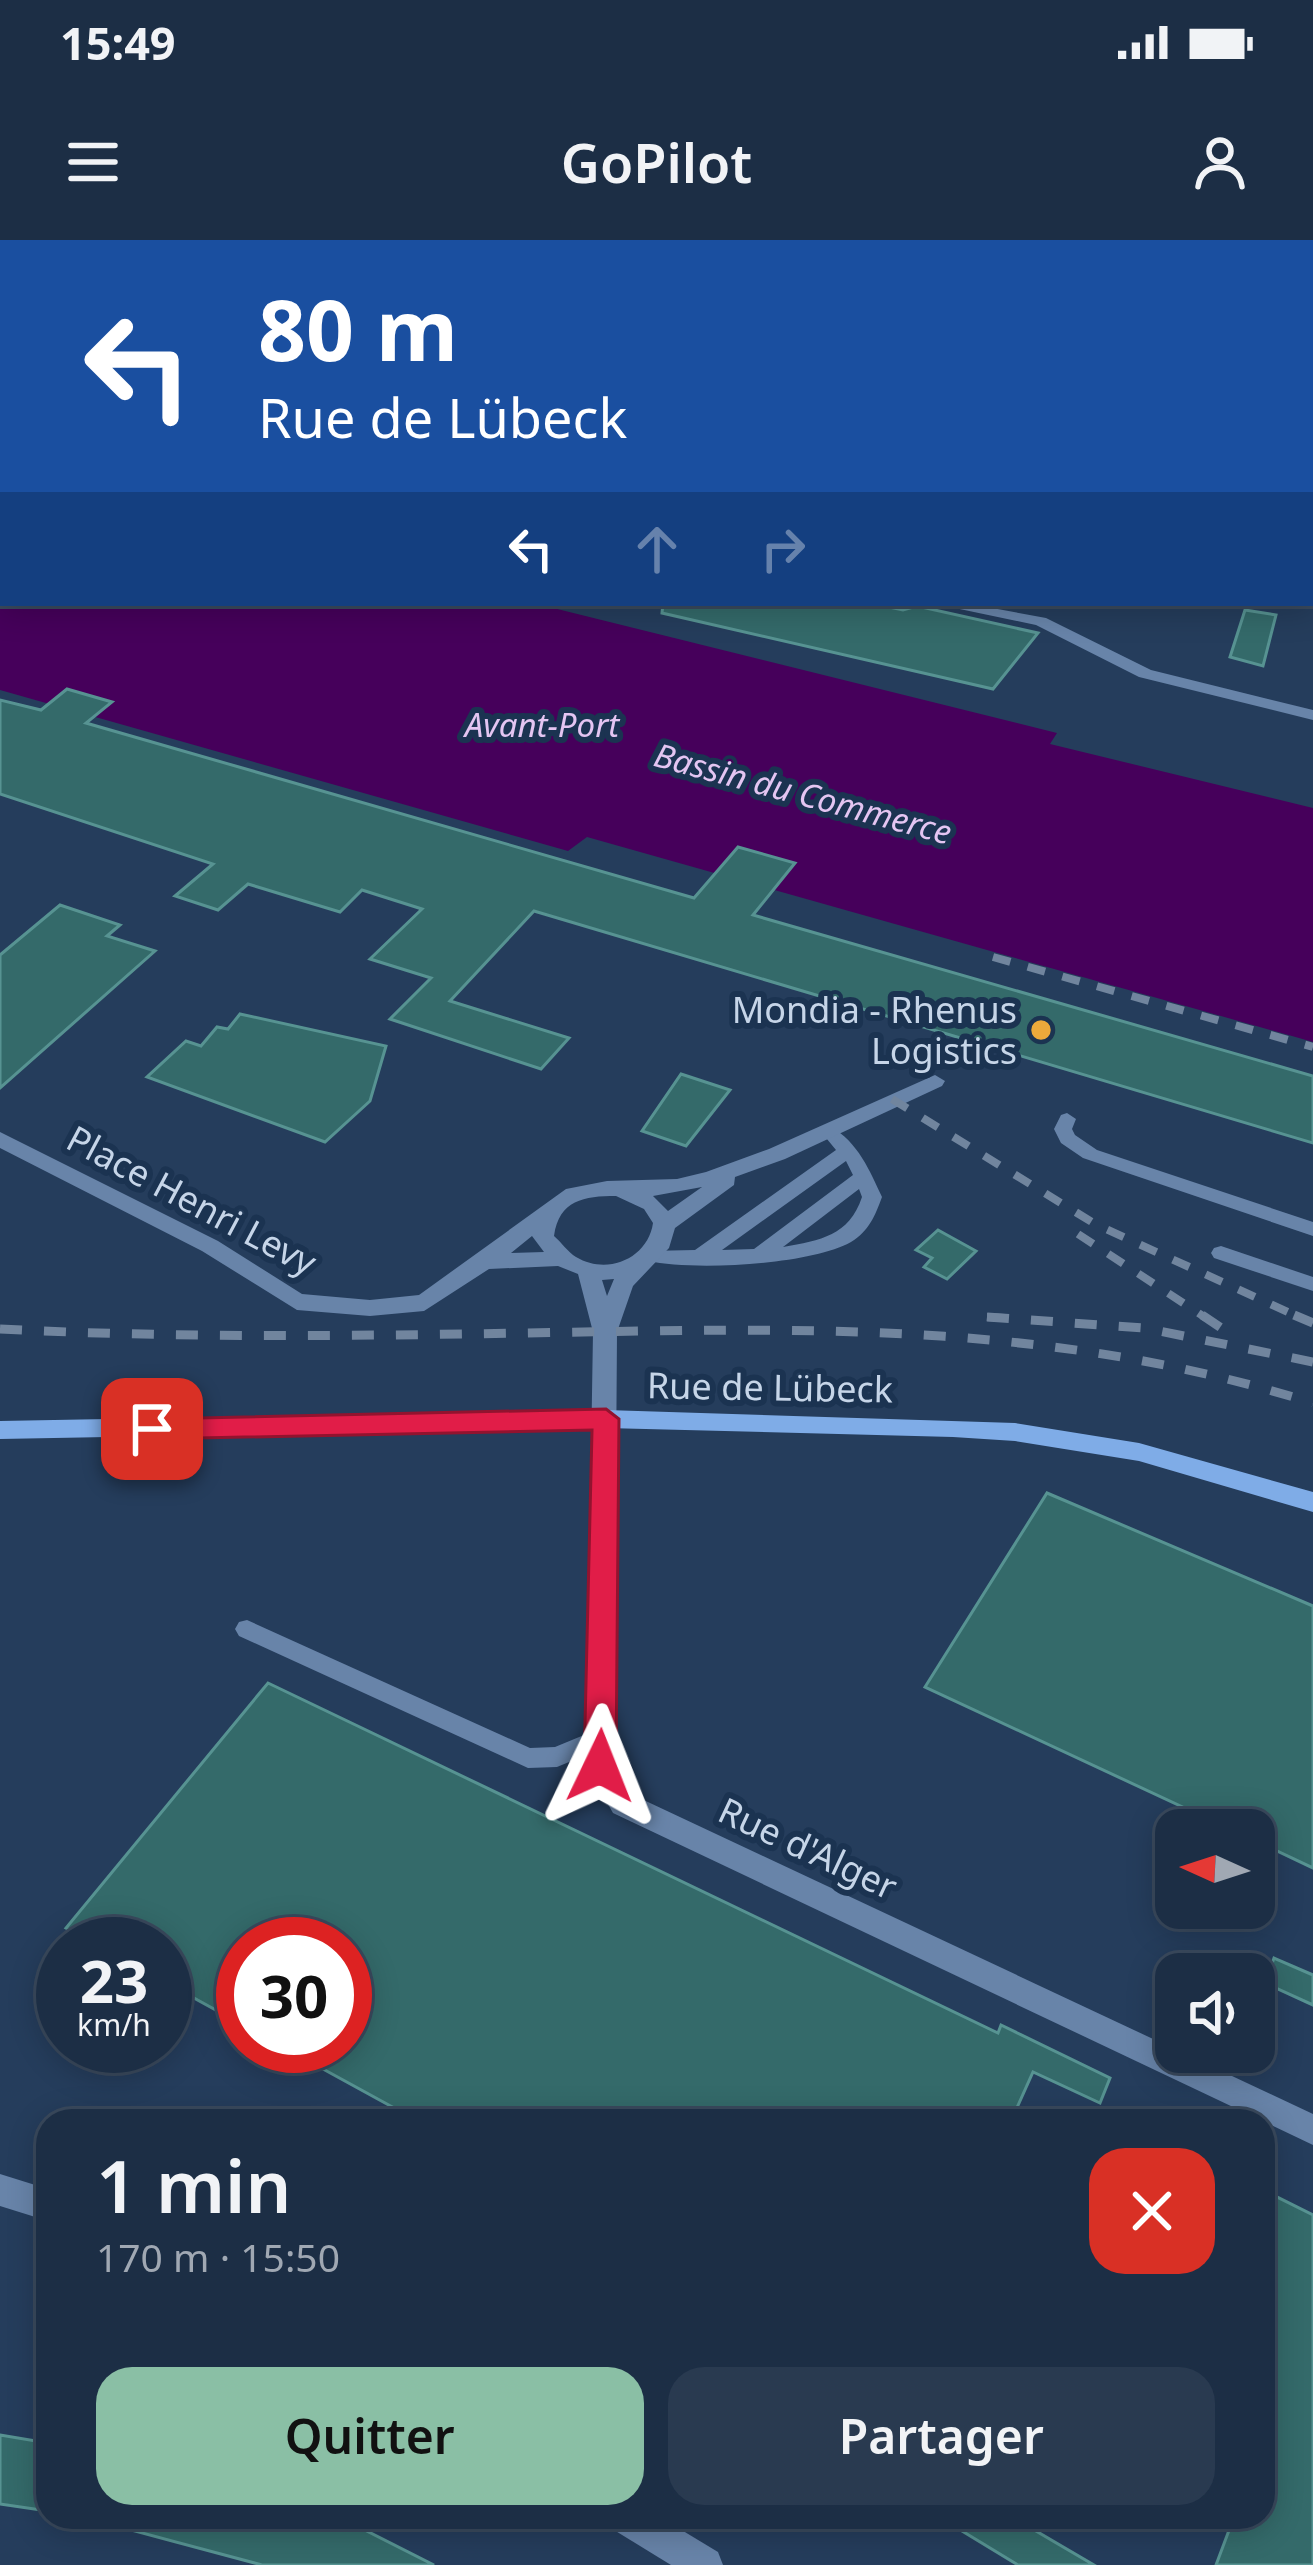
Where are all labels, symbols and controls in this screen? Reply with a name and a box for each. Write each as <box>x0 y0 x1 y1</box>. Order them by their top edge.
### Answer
text: 15:49 <box>60 12 176 73</box>
text: GoPilot <box>561 125 752 199</box>
icon: menu <box>60 129 126 195</box>
icon: person <box>1187 129 1253 195</box>
text: 80 m <box>258 271 458 386</box>
icon: left <box>60 288 216 444</box>
text: Rue de Lübeck <box>258 380 627 454</box>
icon: left <box>498 516 564 582</box>
icon: ahead <box>624 516 690 582</box>
icon: right <box>750 516 816 582</box>
water label: Avant-Port <box>463 702 621 747</box>
water label: Bassin du Commerce <box>649 732 957 854</box>
place label: Mondia - Rhenus Logistics <box>732 985 1017 1075</box>
marker: Mondia - Rhenus Logistics <box>1028 1017 1054 1043</box>
street label: Place Henri Levy <box>59 1114 326 1287</box>
street label: Rue de Lübeck <box>647 1360 893 1414</box>
pin <box>101 1378 203 1480</box>
icon: arrive <box>119 1396 185 1462</box>
position arrow <box>537 1703 663 1829</box>
street label: Rue d'Alger <box>711 1785 905 1911</box>
north arrow <box>1155 1809 1275 1929</box>
map controls <box>1155 1809 1275 2073</box>
speed limit sign: 30 <box>216 1917 372 2073</box>
text: 23 <box>80 1939 148 2021</box>
button: sound <box>1155 1953 1275 2073</box>
text: km/h <box>77 2004 151 2045</box>
text: 1 min <box>96 2136 291 2234</box>
button: close <box>1089 2148 1215 2274</box>
text: 170 m · 15:50 <box>96 2230 340 2283</box>
button: Quitter <box>96 2367 644 2505</box>
button: Partager <box>668 2367 1215 2505</box>

